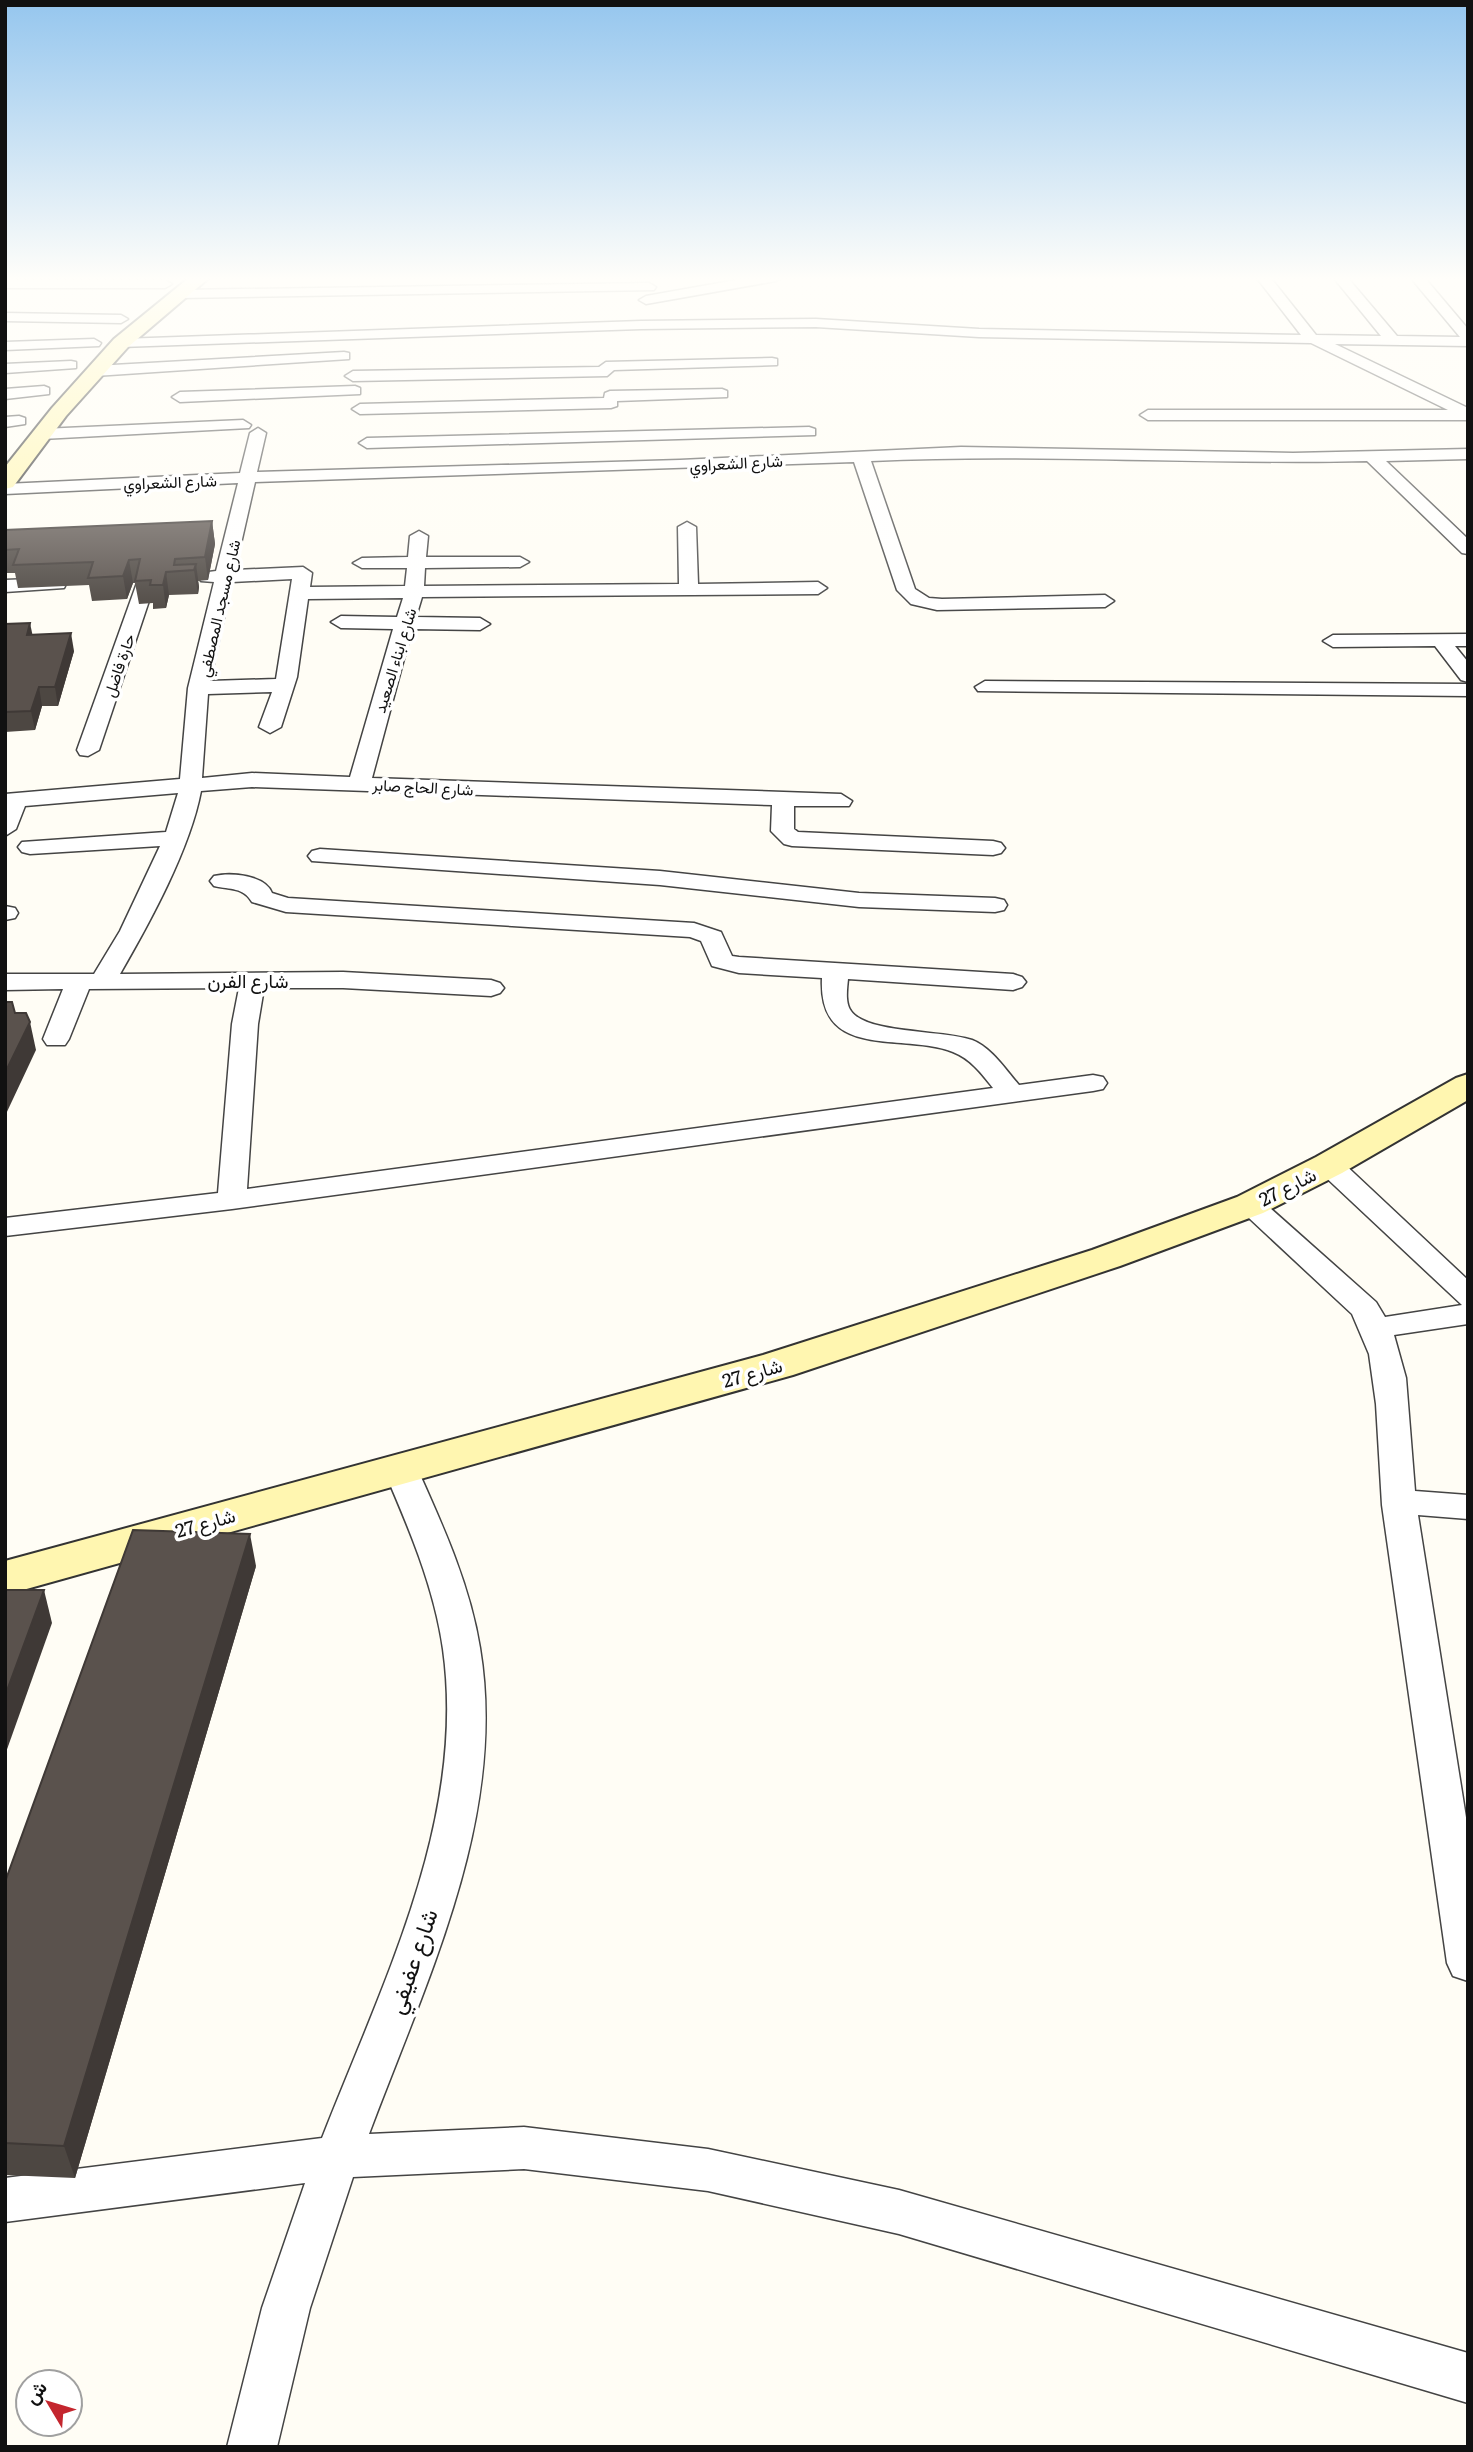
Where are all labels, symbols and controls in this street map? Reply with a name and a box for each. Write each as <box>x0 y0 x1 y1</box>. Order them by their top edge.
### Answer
street label: شارع الشعراوي <box>689 448 784 479</box>
street label: شارع الشعراوي <box>123 467 217 498</box>
street label: شارع مسجد المصطفي <box>191 537 248 680</box>
street label: شارع ابناء الصعيد <box>367 605 422 716</box>
street label: حارة فاضل <box>96 630 140 700</box>
street label: شارع الحاج صابر <box>371 771 474 802</box>
street label: شارع الفرن <box>208 966 289 994</box>
street label: شارع 27 <box>1253 1160 1321 1212</box>
street label: شارع 27 <box>719 1350 785 1394</box>
street label: شارع 27 <box>172 1500 238 1544</box>
street label: شارع عفيفي <box>377 1904 449 2019</box>
north arrow <box>14 2368 84 2438</box>
text: ش <box>17 2374 53 2410</box>

